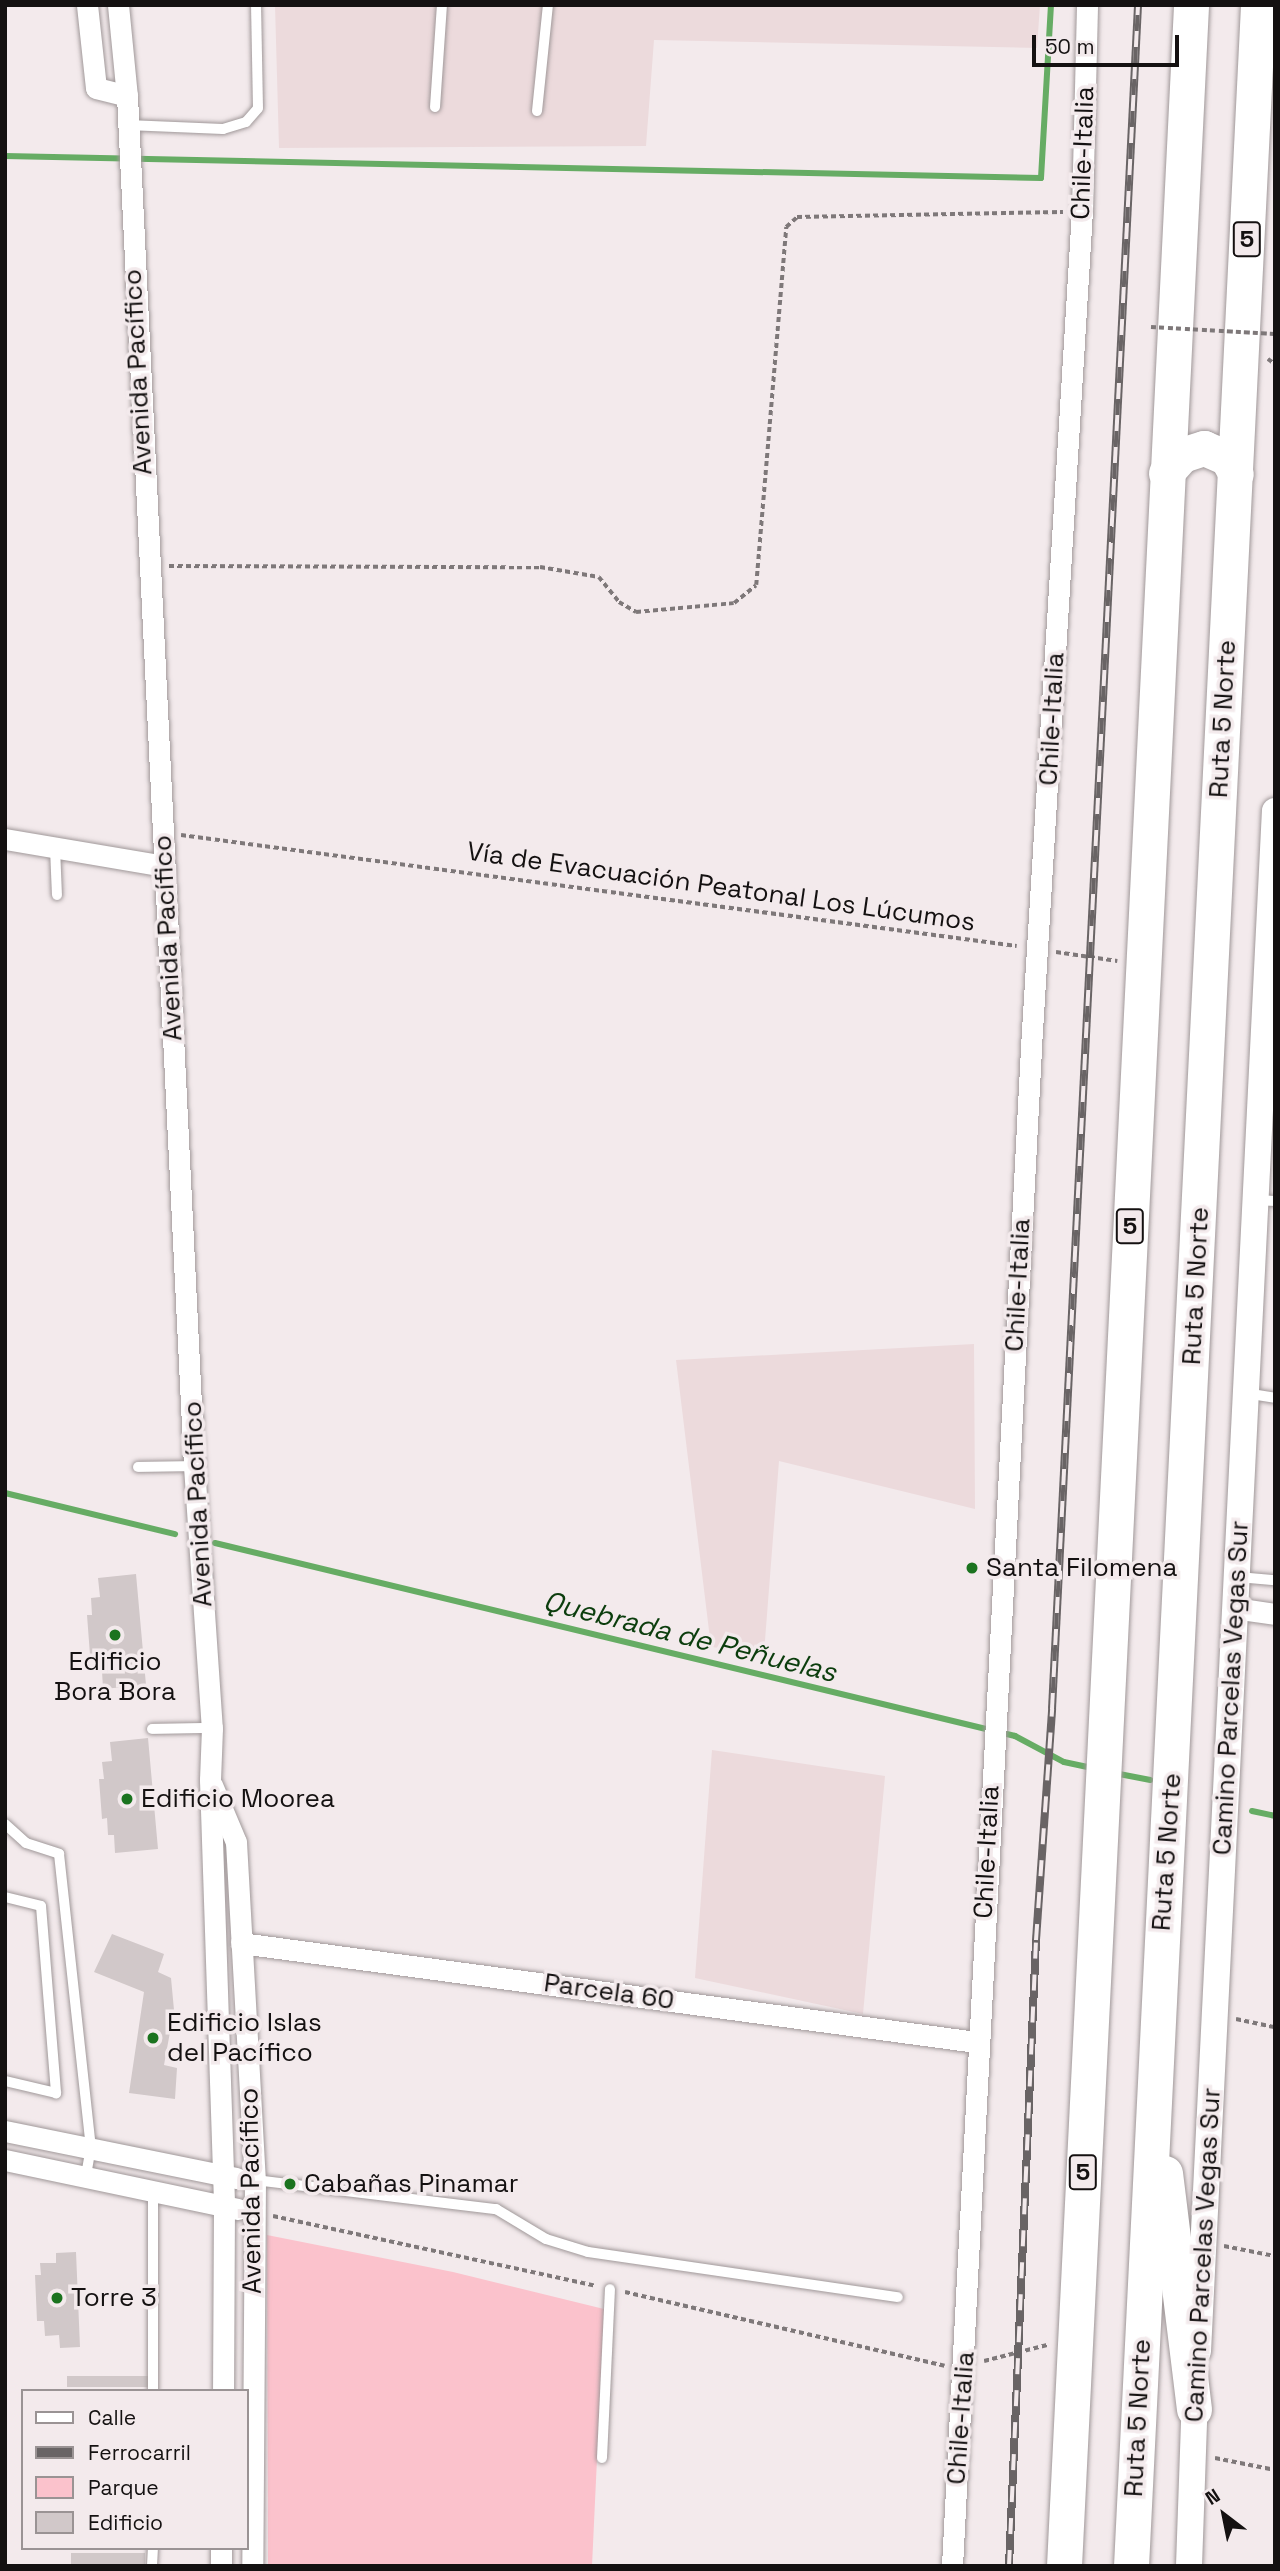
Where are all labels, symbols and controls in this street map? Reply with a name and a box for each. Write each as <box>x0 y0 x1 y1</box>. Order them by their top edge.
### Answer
scale bar <box>1035 21 1182 65</box>
text: 50 m <box>1045 33 1095 60</box>
street label: Chile-Italia <box>1065 86 1101 220</box>
road number: 5 <box>1231 219 1263 260</box>
street label: Avenida Pacífico <box>117 268 159 476</box>
street label: Ruta 5 Norte <box>1203 639 1243 799</box>
street label: Chile-Italia <box>1033 652 1071 786</box>
street label: Avenida Pacífico <box>147 834 189 1042</box>
street label: Vía de Evacuación Peatonal Los Lúcumos <box>465 836 977 938</box>
road number: 5 <box>1114 1206 1146 1246</box>
street label: Ruta 5 Norte <box>1176 1206 1216 1366</box>
street label: Chile-Italia <box>999 1218 1037 1352</box>
street label: Avenida Pacífico <box>177 1400 219 1608</box>
street label: Camino Parcelas Vegas Sur <box>1207 1520 1255 1856</box>
place label: Santa Filomena <box>986 1552 1177 1584</box>
marker: Santa Filomena <box>964 1560 980 1576</box>
water label: Quebrada de Peñuelas <box>540 1583 840 1689</box>
marker: Edificio Bora Bora <box>107 1627 123 1643</box>
place label: Edificio Bora Bora <box>54 1646 176 1708</box>
street label: Ruta 5 Norte <box>1146 1772 1188 1932</box>
place label: Edificio Moorea <box>141 1783 335 1815</box>
street label: Chile-Italia <box>968 1785 1006 1919</box>
marker: Edificio Moorea <box>119 1791 135 1807</box>
street label: Parcela 60 <box>542 1967 676 2017</box>
place label: Edificio Islas del Pacífico <box>167 2007 322 2068</box>
marker: Edificio Islas del Pacífico <box>145 2030 161 2046</box>
street label: Camino Parcelas Vegas Sur <box>1179 2087 1227 2423</box>
street label: Avenida Pacífico <box>234 2088 268 2294</box>
road number: 5 <box>1067 2152 1099 2192</box>
place label: Cabañas Pinamar <box>304 2168 518 2200</box>
marker: Cabañas Pinamar <box>282 2176 298 2192</box>
place label: Torre 3 <box>71 2282 157 2314</box>
marker: Torre 3 <box>49 2290 65 2306</box>
street label: Ruta 5 Norte <box>1118 2338 1158 2498</box>
street label: Chile-Italia <box>941 2350 981 2486</box>
legend <box>21 2389 248 2550</box>
text: Calle <box>88 2404 136 2431</box>
text: Ferrocarril <box>88 2439 191 2466</box>
text: Parque <box>88 2474 159 2501</box>
north arrow <box>1189 2480 1259 2550</box>
text: N <box>1201 2483 1225 2511</box>
text: Edificio <box>88 2509 163 2536</box>

